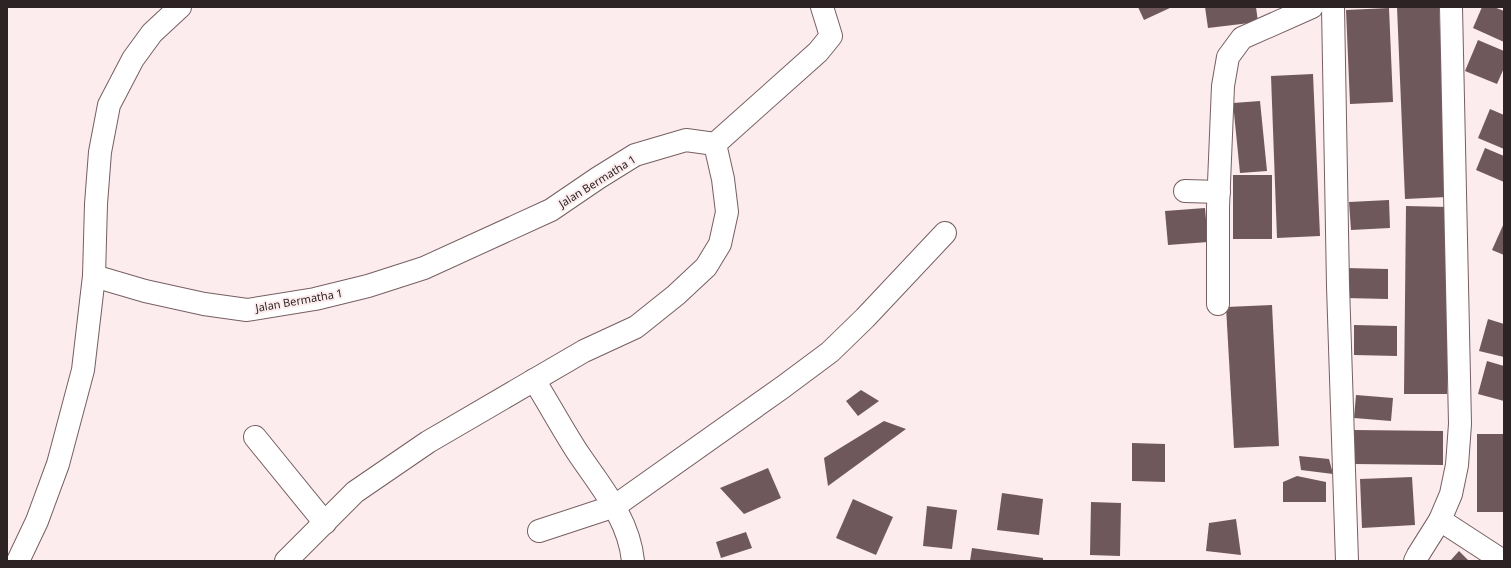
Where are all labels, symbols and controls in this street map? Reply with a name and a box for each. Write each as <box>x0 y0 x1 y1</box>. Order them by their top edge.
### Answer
street label: Jalan Bermatha 1 <box>555 151 638 211</box>
street label: Jalan Bermatha 1 <box>253 285 344 315</box>

